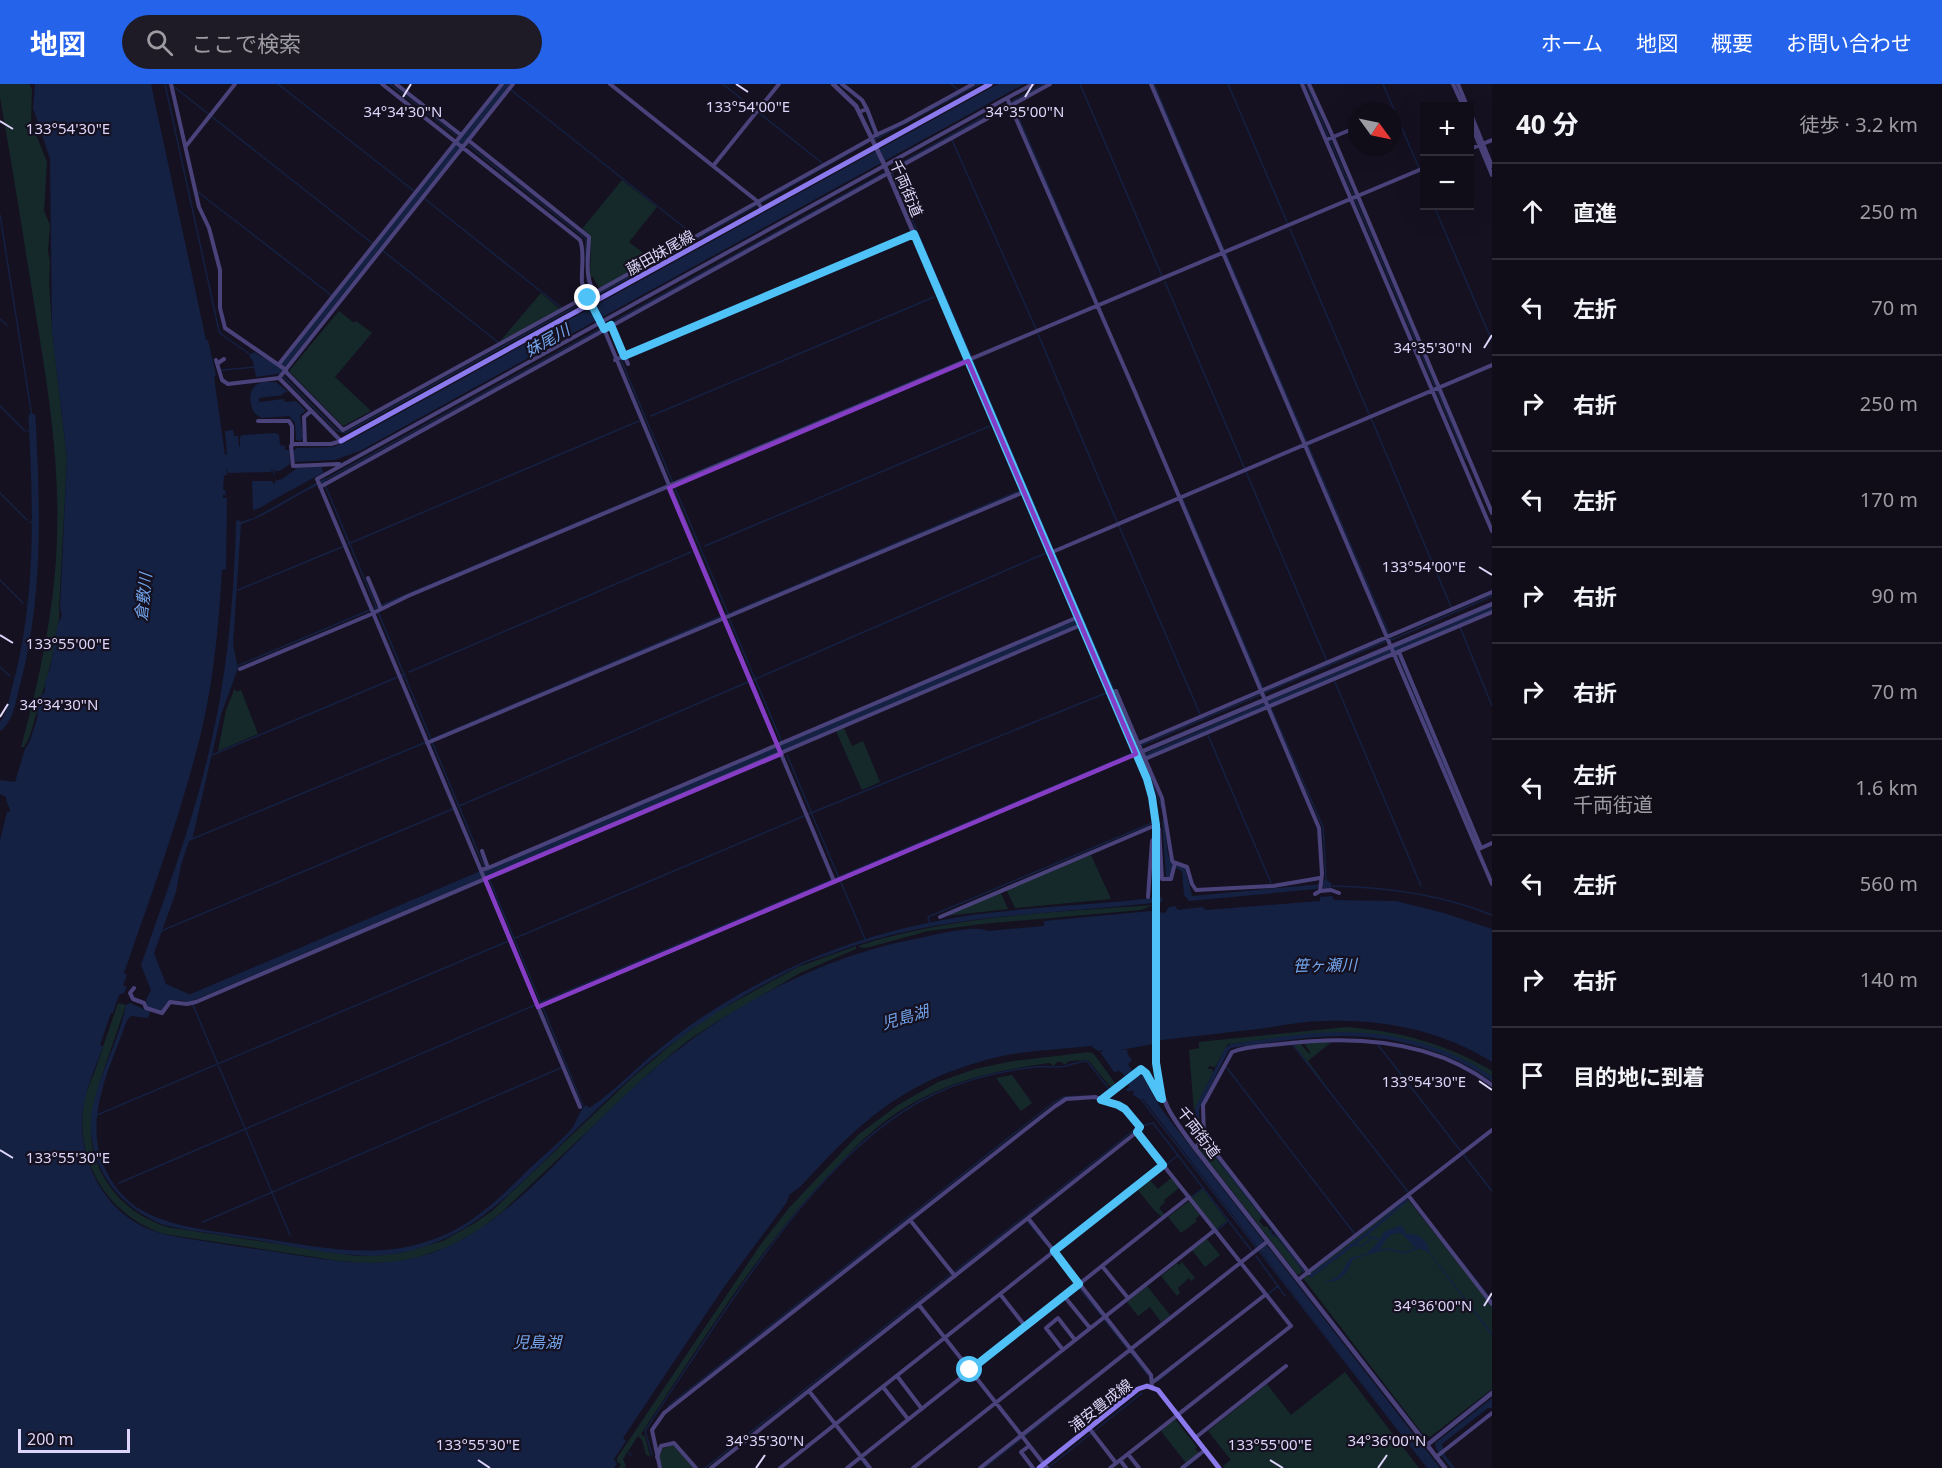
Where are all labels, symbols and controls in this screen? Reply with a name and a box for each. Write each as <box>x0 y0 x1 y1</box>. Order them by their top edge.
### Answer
search box <box>122 15 542 69</box>
text: 地図 <box>30 24 86 62</box>
icon: search <box>143 26 176 59</box>
text: ここで検索 <box>191 28 301 58</box>
text: ホーム <box>1541 29 1603 57</box>
text: 地図 <box>1636 29 1678 57</box>
text: 概要 <box>1711 29 1753 57</box>
text: お問い合わせ <box>1786 29 1912 57</box>
text: 133°54'00"E <box>706 96 790 116</box>
text: 34°34'30"N <box>364 101 442 121</box>
text: 34°35'00"N <box>986 101 1064 121</box>
north arrow <box>1348 102 1402 156</box>
map controls <box>1420 102 1474 210</box>
button: + <box>1420 102 1474 156</box>
text: 40 分 <box>1516 106 1579 142</box>
text: 徒歩 · 3.2 km <box>1799 111 1918 138</box>
text: 133°54'30"E <box>26 118 110 138</box>
street label: 千両街道 <box>886 156 928 220</box>
button: − <box>1420 156 1474 210</box>
icon: ahead <box>1516 195 1549 228</box>
text: 直進 <box>1573 197 1617 227</box>
text: 250 m <box>1860 198 1918 225</box>
street label: 藤田妹尾線 <box>622 225 698 279</box>
route end <box>574 284 600 310</box>
icon: left <box>1516 291 1549 324</box>
text: 左折 <box>1573 293 1617 323</box>
text: 70 m <box>1871 294 1918 321</box>
water label: 妹尾川 <box>521 318 575 361</box>
text: 34°35'30"N <box>1394 337 1472 357</box>
icon: right <box>1516 387 1549 420</box>
text: 右折 <box>1573 389 1617 419</box>
text: 250 m <box>1860 390 1918 417</box>
icon: left <box>1516 483 1549 516</box>
text: 左折 <box>1573 485 1617 515</box>
text: 170 m <box>1860 486 1918 513</box>
text: 133°54'00"E <box>1382 556 1466 576</box>
water label: 倉敷川 <box>130 570 157 622</box>
icon: right <box>1516 579 1549 612</box>
text: 右折 <box>1573 581 1617 611</box>
text: 90 m <box>1871 582 1918 609</box>
text: 133°55'00"E <box>26 633 110 653</box>
icon: right <box>1516 675 1549 708</box>
text: 右折 <box>1573 677 1617 707</box>
text: 70 m <box>1871 678 1918 705</box>
text: 34°34'30"N <box>20 694 98 714</box>
text: 左折 <box>1573 759 1617 789</box>
icon: left <box>1516 771 1549 804</box>
text: 1.6 km <box>1855 774 1918 801</box>
text: 千両街道 <box>1573 791 1653 818</box>
icon: left <box>1516 867 1549 900</box>
text: 左折 <box>1573 869 1617 899</box>
text: 560 m <box>1860 870 1918 897</box>
water label: 笹ヶ瀬川 <box>1293 953 1359 977</box>
icon: right <box>1516 963 1549 996</box>
text: 右折 <box>1573 965 1617 995</box>
text: 140 m <box>1860 966 1918 993</box>
water label: 児島湖 <box>879 999 934 1034</box>
icon: arrive <box>1516 1059 1549 1092</box>
text: 目的地に到着 <box>1573 1061 1705 1091</box>
text: 133°54'30"E <box>1382 1071 1466 1091</box>
street label: 千両街道 <box>1173 1102 1225 1162</box>
text: 133°55'30"E <box>26 1147 110 1167</box>
text: 34°36'00"N <box>1394 1295 1472 1315</box>
water label: 児島湖 <box>513 1331 564 1353</box>
route start <box>956 1356 982 1382</box>
street label: 浦安豊成線 <box>1064 1374 1136 1436</box>
scale bar <box>18 1426 130 1454</box>
text: 200 m <box>27 1428 74 1450</box>
text: 34°35'30"N <box>726 1430 804 1450</box>
text: 34°36'00"N <box>1348 1430 1426 1450</box>
text: 133°55'30"E <box>436 1434 520 1454</box>
text: 133°55'00"E <box>1228 1434 1312 1454</box>

